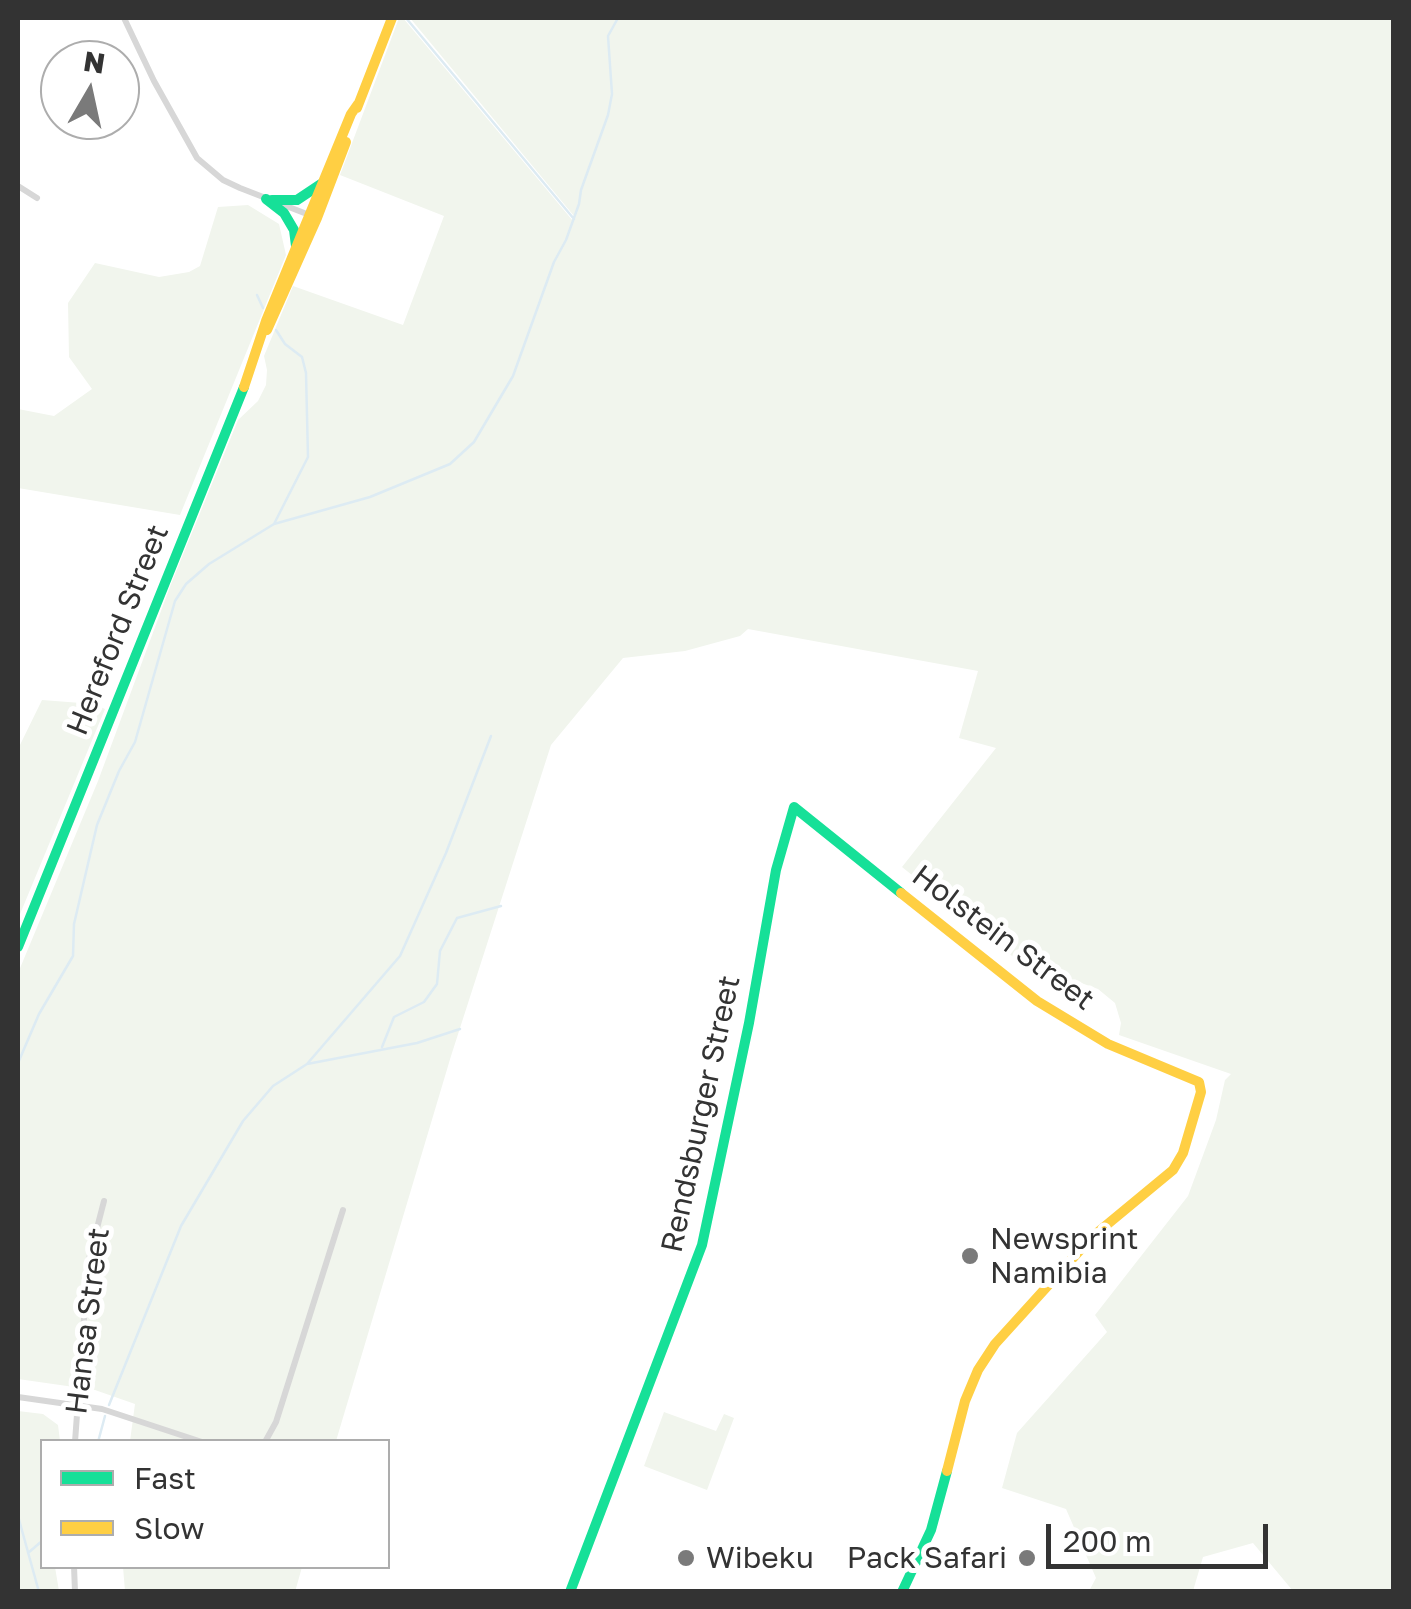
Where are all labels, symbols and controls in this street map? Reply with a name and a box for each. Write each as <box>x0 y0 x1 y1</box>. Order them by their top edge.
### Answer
north arrow <box>40 40 140 140</box>
text: N <box>81 44 108 80</box>
street label: Hereford Street <box>59 520 177 740</box>
street label: Holstein Street <box>905 858 1101 1018</box>
street label: Rendsburger Street <box>654 972 748 1256</box>
place label: Newsprint Namibia <box>990 1221 1138 1292</box>
street label: Hansa Street <box>59 1226 117 1416</box>
marker: Newsprint Namibia <box>959 1245 981 1267</box>
legend <box>40 1439 390 1569</box>
text: Fast <box>134 1460 196 1496</box>
scale bar <box>1051 1504 1274 1566</box>
text: Slow <box>134 1510 205 1546</box>
text: 200 m <box>1063 1523 1152 1559</box>
place label: Wibeku <box>706 1540 814 1576</box>
place label: Pack Safari <box>847 1540 1007 1576</box>
marker: Wibeku <box>675 1547 697 1569</box>
marker: Pack Safari <box>1016 1547 1038 1569</box>

